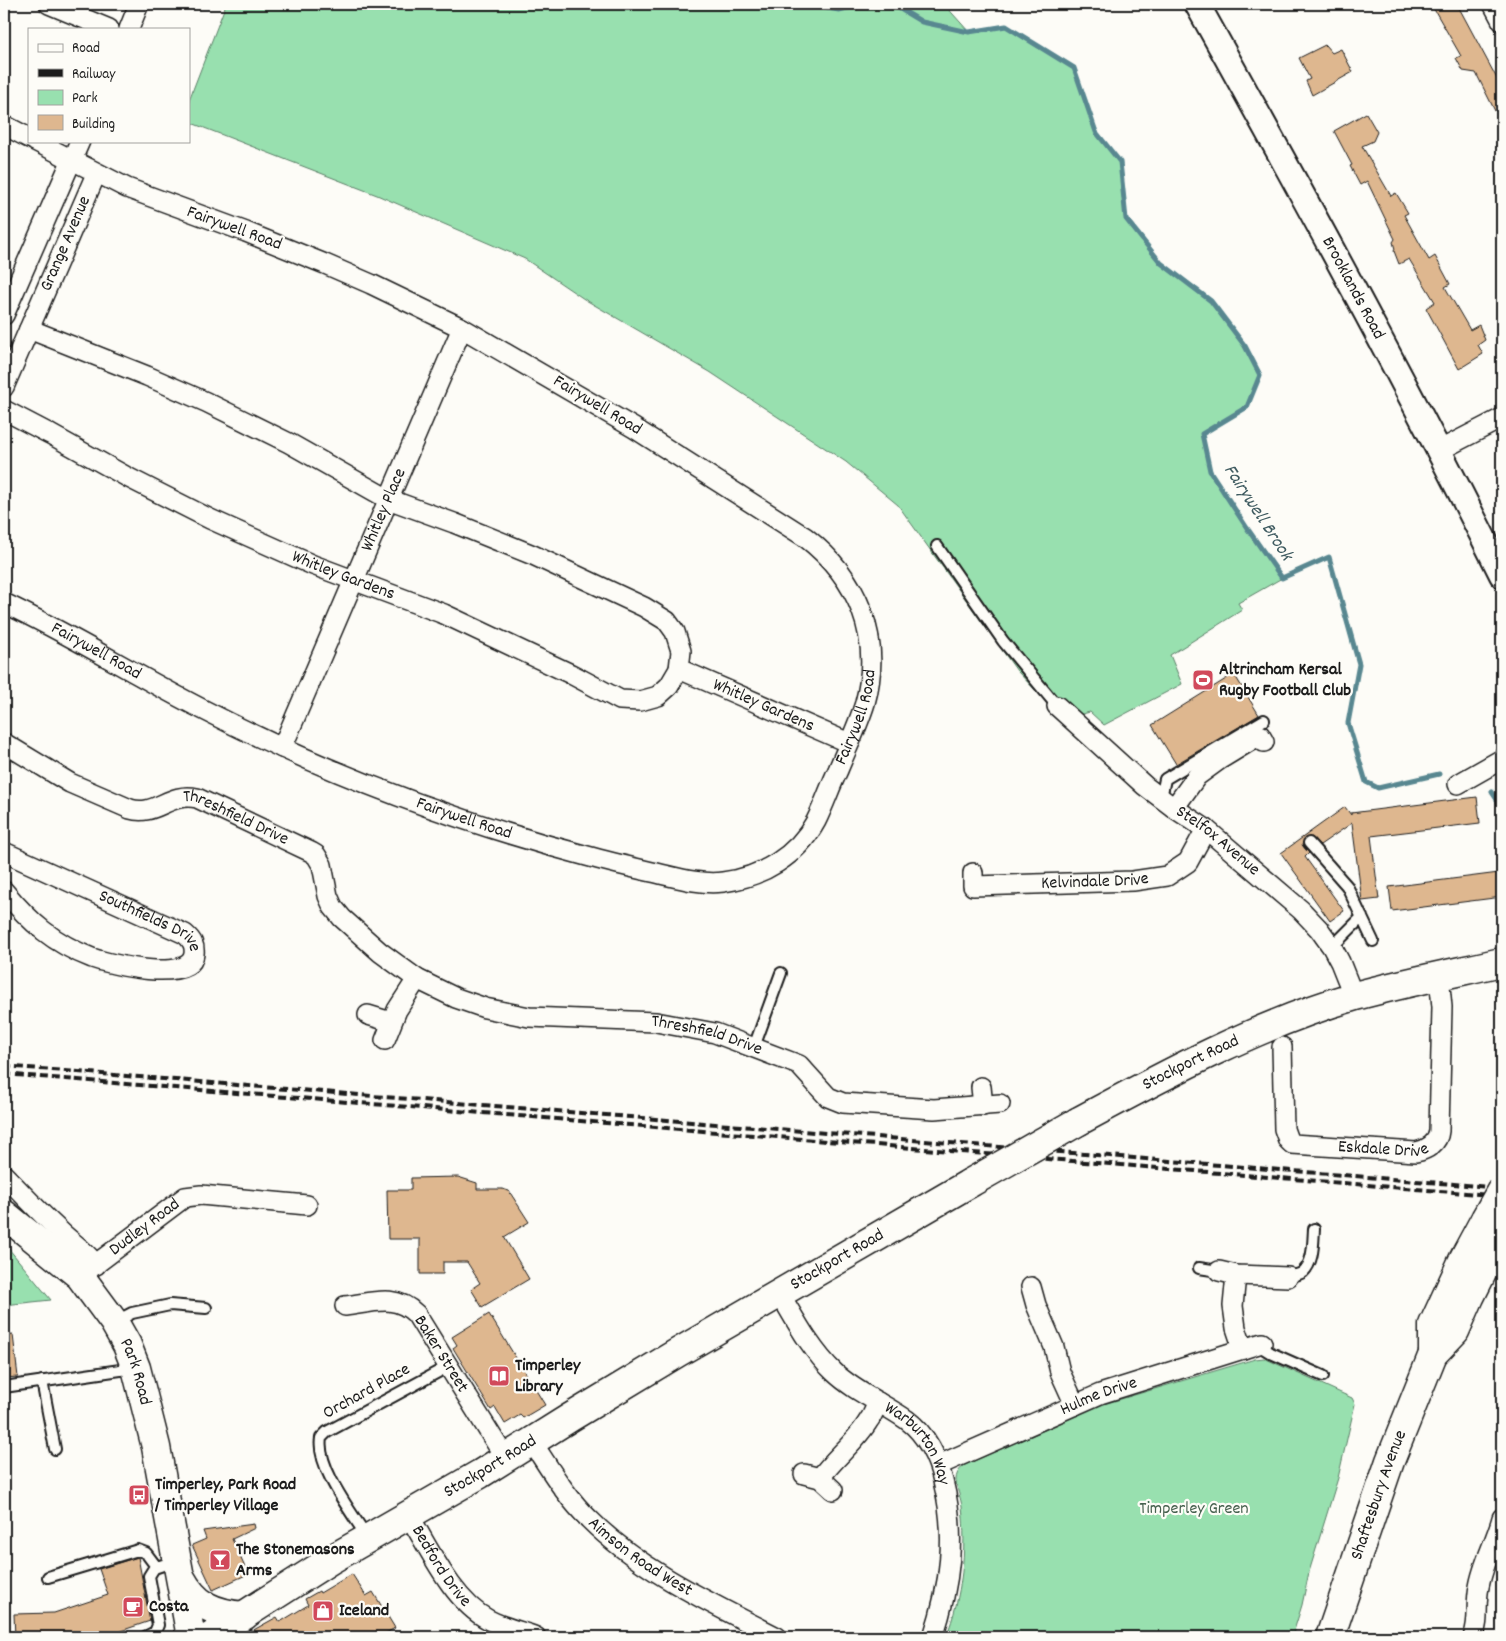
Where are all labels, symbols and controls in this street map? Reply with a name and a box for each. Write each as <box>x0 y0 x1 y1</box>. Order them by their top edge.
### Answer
legend <box>28 28 190 142</box>
text: Road <box>72 38 100 60</box>
text: Railway <box>72 64 116 86</box>
text: Park <box>72 88 98 110</box>
text: Building <box>72 114 115 136</box>
street label: Grange Avenue <box>34 192 98 295</box>
street label: Fairywell Road <box>183 200 285 258</box>
street label: Brooklands Road <box>1315 232 1391 344</box>
street label: Fairywell Road <box>548 370 646 442</box>
water label: Fairywell Brook <box>1216 459 1300 568</box>
street label: Whitley Place <box>355 464 413 555</box>
street label: Whitley Gardens <box>288 545 398 607</box>
street label: Fairywell Road <box>47 616 146 686</box>
place label: Altrincham Kersal Rugby Football Club <box>1219 658 1351 704</box>
street label: Fairywell Road <box>829 668 883 769</box>
sports icon: Altrincham Kersal Rugby Football Club <box>1191 668 1215 692</box>
street label: Whitley Gardens <box>709 673 818 739</box>
street label: Threshfield Drive <box>183 784 293 852</box>
street label: Fairywell Road <box>413 791 515 846</box>
street label: Stelfox Avenue <box>1171 800 1265 882</box>
street label: Kelvindale Drive <box>1041 866 1150 896</box>
street label: Southfields Drive <box>94 884 207 953</box>
street label: Threshfield Drive <box>651 1009 766 1062</box>
street label: Stockport Road <box>1138 1029 1243 1097</box>
street label: Eskdale Drive <box>1337 1134 1433 1165</box>
street label: Dudley Road <box>104 1192 185 1262</box>
street label: Stockport Road <box>786 1223 889 1297</box>
street label: Baker Street <box>407 1311 475 1398</box>
street label: Park Road <box>113 1334 157 1408</box>
place label: Timperley Library <box>515 1354 581 1400</box>
street label: Orchard Place <box>319 1358 415 1426</box>
library icon: Timperley Library <box>487 1364 511 1388</box>
street label: Hulme Drive <box>1056 1371 1140 1422</box>
street label: Warburton Way <box>879 1396 956 1488</box>
street label: Shaftesbury Avenue <box>1345 1426 1414 1563</box>
street label: Stockport Road <box>439 1429 542 1505</box>
place label: Timperley, Park Road / Timperley Village <box>154 1473 296 1519</box>
bus stop icon: Timperley, Park Road / Timperley Village <box>127 1483 151 1507</box>
park label: Timperley Green <box>1139 1497 1249 1522</box>
street label: Aimson Road West <box>582 1511 697 1603</box>
street label: Bedford Drive <box>405 1521 477 1613</box>
place label: The Stonemasons Arms <box>236 1538 355 1584</box>
bar icon: The Stonemasons Arms <box>208 1548 232 1572</box>
cafe icon: Costa <box>121 1595 145 1619</box>
place label: Costa <box>149 1595 189 1620</box>
shop icon: Iceland <box>311 1599 335 1623</box>
place label: Iceland <box>339 1599 389 1624</box>

